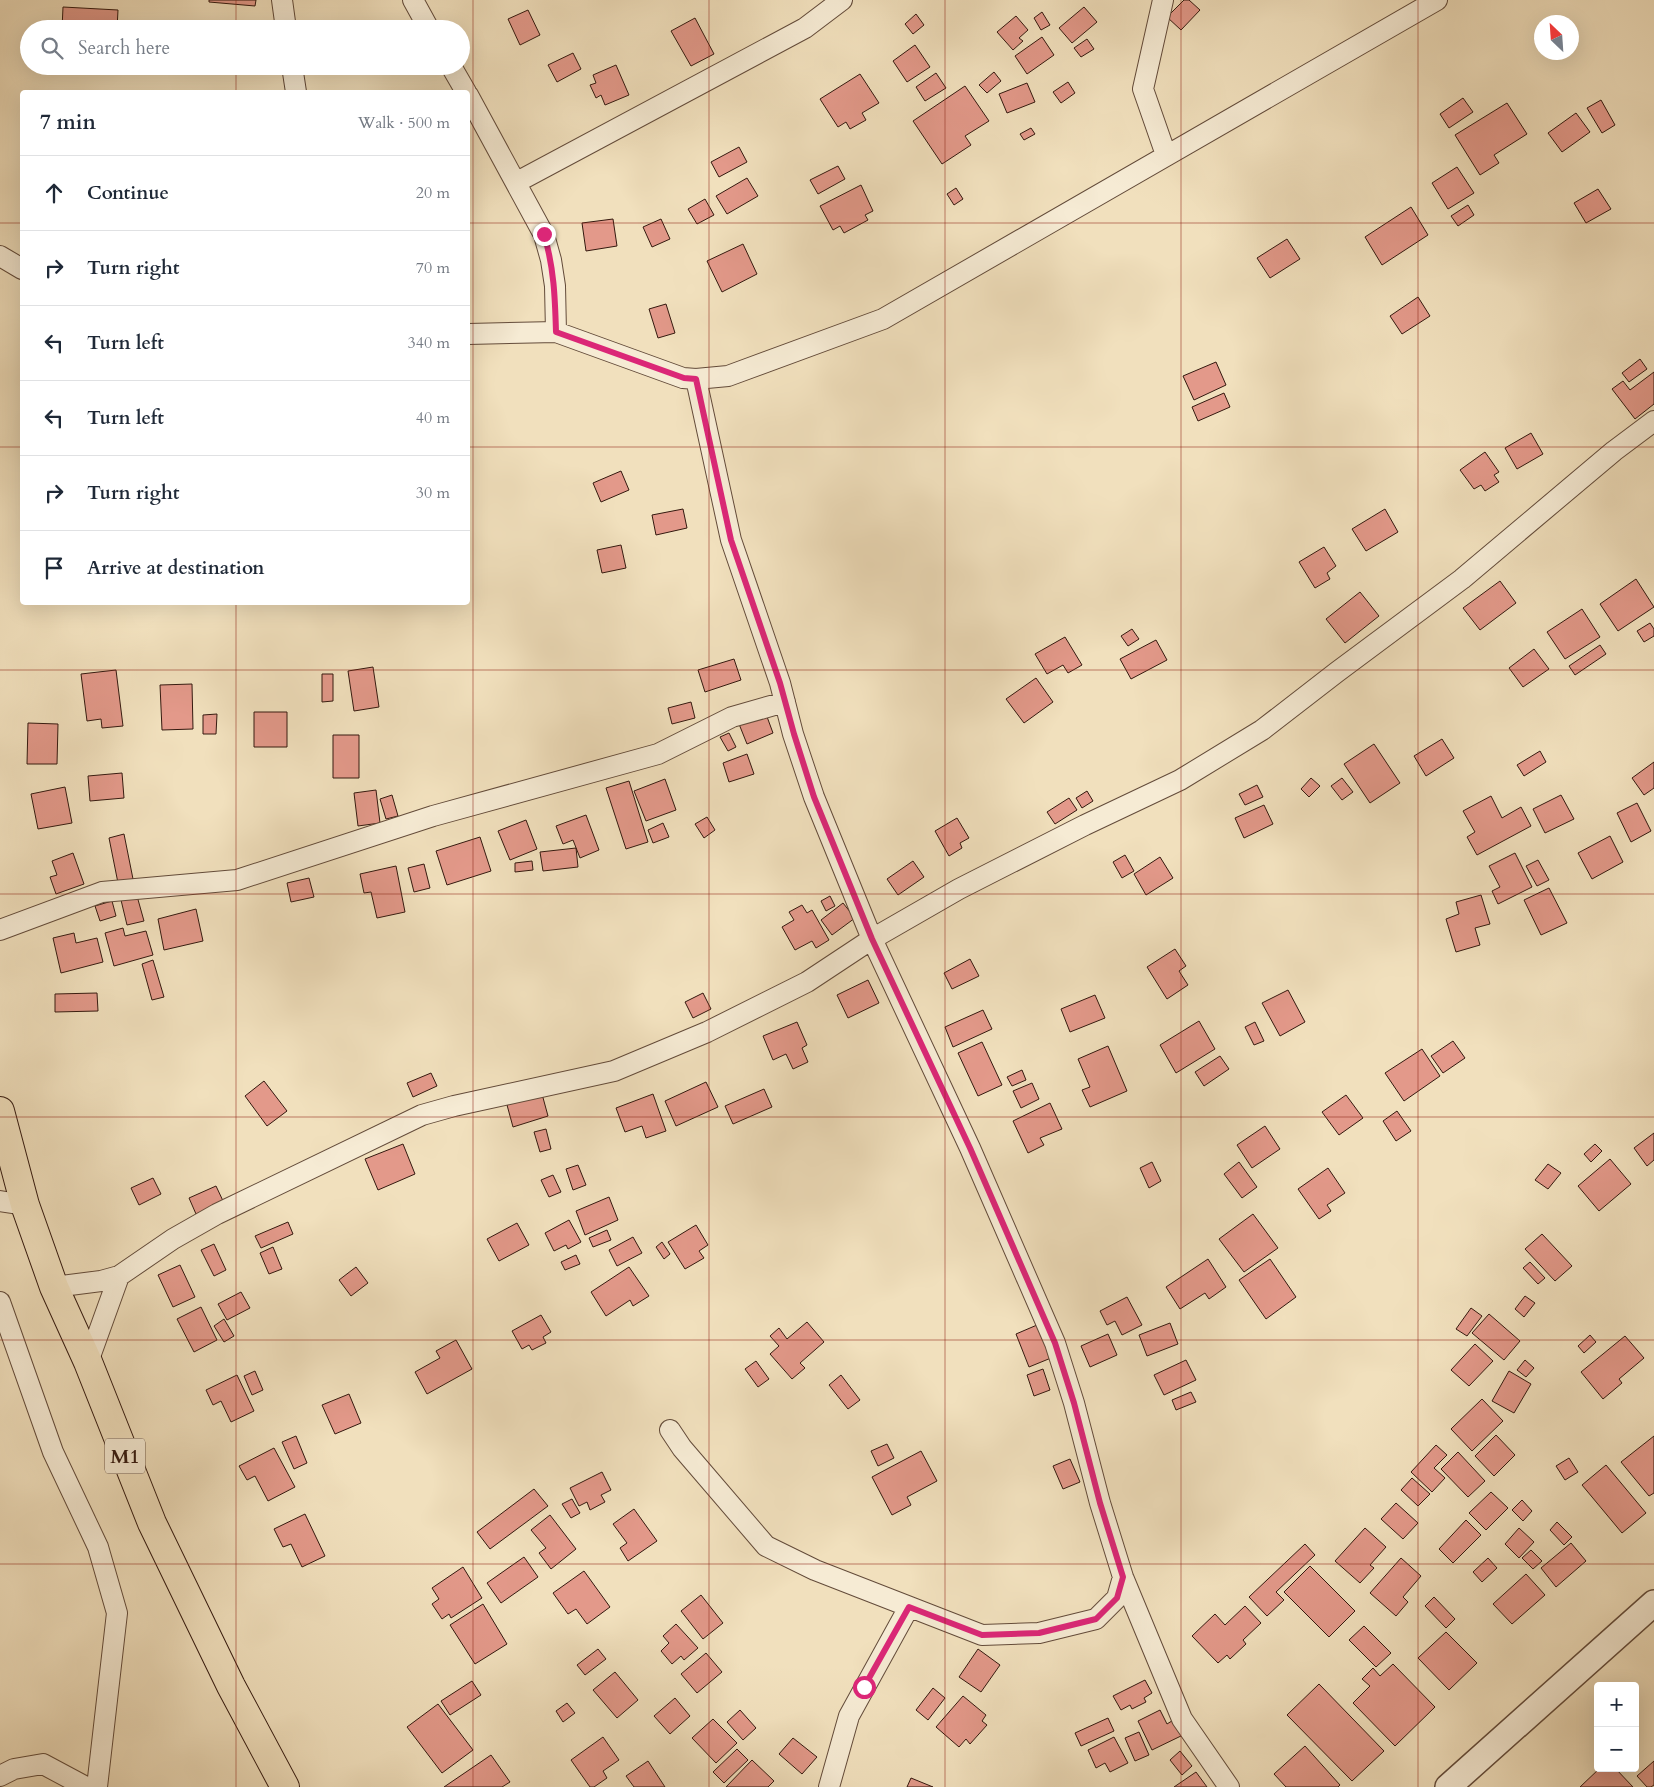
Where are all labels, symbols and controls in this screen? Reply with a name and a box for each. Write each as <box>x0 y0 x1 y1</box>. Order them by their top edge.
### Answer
north arrow <box>1534 15 1579 60</box>
search box <box>20 20 470 75</box>
icon: search <box>38 34 66 62</box>
text: Search here <box>78 35 170 61</box>
text: 7 min <box>40 108 96 137</box>
text: Walk · 500 m <box>358 112 450 134</box>
icon: ahead <box>40 179 68 207</box>
text: Continue <box>87 180 169 206</box>
text: 20 m <box>416 182 450 204</box>
route end <box>533 223 556 246</box>
icon: right <box>40 254 68 282</box>
text: Turn right <box>87 255 179 281</box>
text: 70 m <box>416 257 450 279</box>
icon: left <box>40 329 68 357</box>
text: Turn left <box>87 330 164 356</box>
text: 340 m <box>408 332 450 354</box>
icon: left <box>40 404 68 432</box>
text: Turn left <box>87 405 164 431</box>
text: 40 m <box>416 407 450 429</box>
icon: right <box>40 479 68 507</box>
text: Turn right <box>87 480 179 506</box>
text: 30 m <box>416 482 450 504</box>
icon: arrive <box>40 554 68 582</box>
text: Arrive at destination <box>87 555 264 581</box>
road number: M1 <box>105 1438 145 1474</box>
route start <box>853 1676 876 1699</box>
map controls <box>1594 1682 1639 1772</box>
button: + <box>1594 1682 1639 1727</box>
button: − <box>1594 1727 1639 1772</box>

